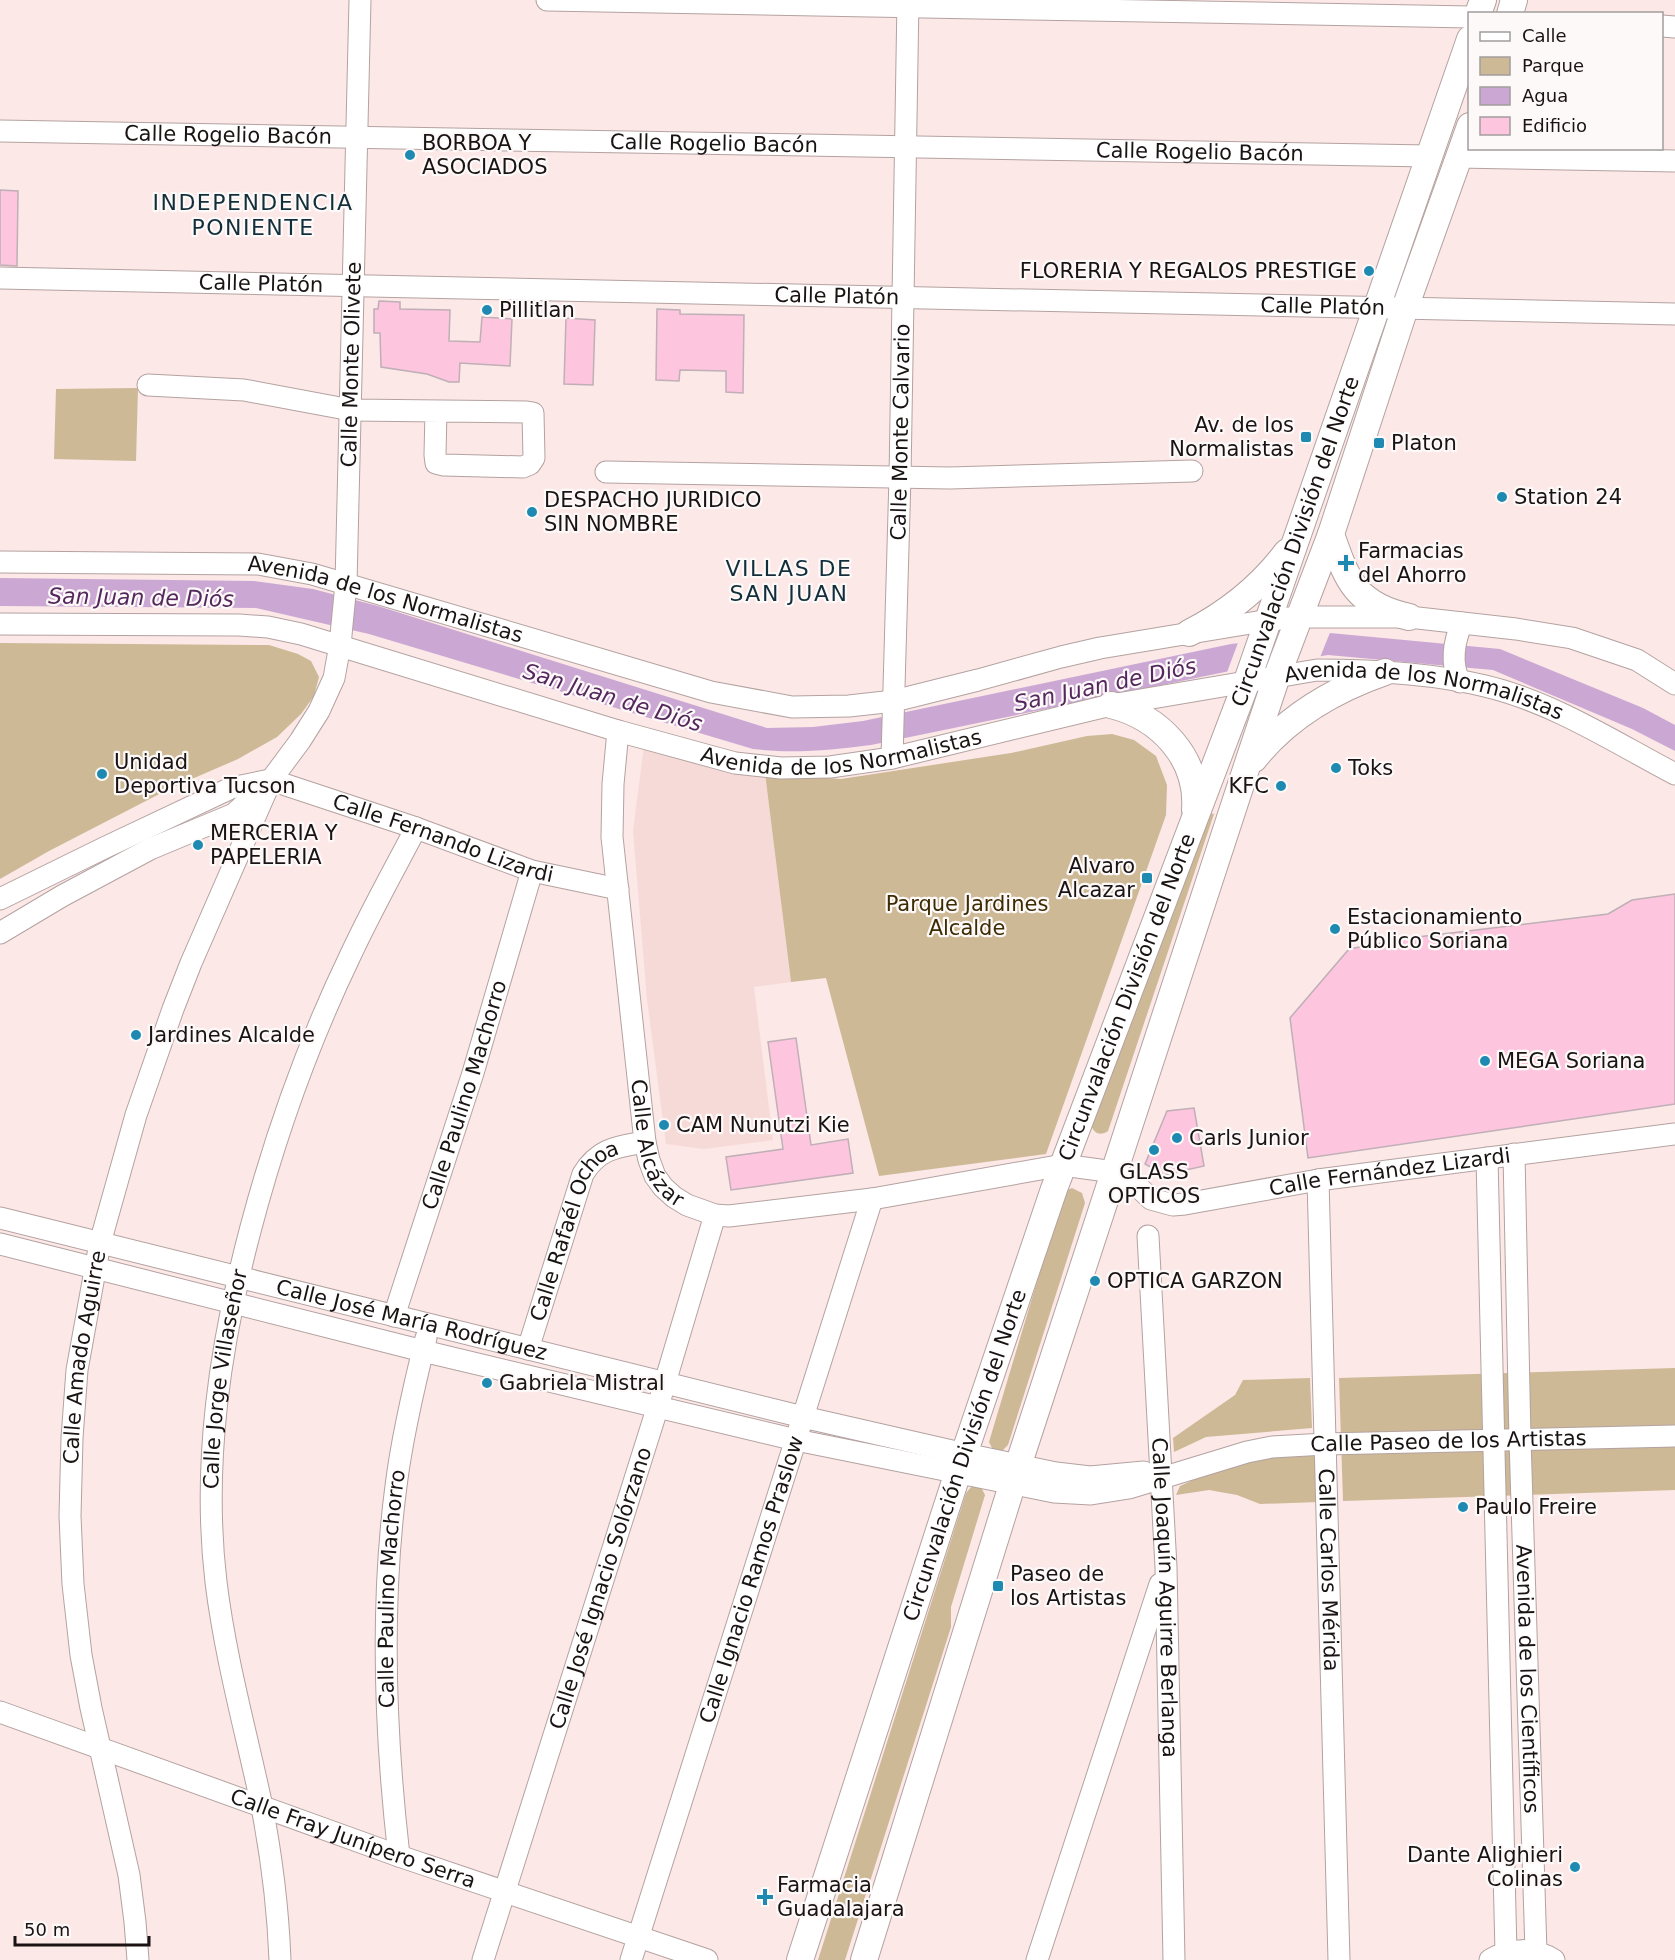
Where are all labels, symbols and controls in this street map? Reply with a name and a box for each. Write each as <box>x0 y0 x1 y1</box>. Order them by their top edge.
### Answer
legend <box>1468 12 1663 150</box>
text: Calle <box>1522 25 1567 46</box>
text: Parque <box>1522 55 1584 76</box>
text: Agua <box>1522 85 1568 106</box>
text: Edificio <box>1522 115 1587 136</box>
street label: Calle Rogelio Bacón <box>124 121 332 149</box>
street label: Calle Rogelio Bacón <box>610 130 818 157</box>
place label: BORBOA Y ASOCIADOS <box>422 131 547 179</box>
street label: Calle Rogelio Bacón <box>1096 138 1304 166</box>
marker: BORBOA Y ASOCIADOS <box>403 148 417 162</box>
district label: INDEPENDENCIA PONIENTE <box>152 190 354 240</box>
place label: FLORERIA Y REGALOS PRESTIGE <box>1020 259 1357 283</box>
street label: Calle Monte Olivete <box>337 261 366 468</box>
marker: FLORERIA Y REGALOS PRESTIGE <box>1362 264 1376 278</box>
street label: Calle Platón <box>198 270 324 297</box>
street label: Calle Platón <box>774 283 899 309</box>
street label: Calle Platón <box>1260 293 1385 320</box>
place label: Pillitlan <box>499 298 575 322</box>
marker: Pillitlan <box>480 303 494 317</box>
street label: Calle Monte Calvario <box>886 323 915 541</box>
street label: Circunvalación División del Norte <box>1226 373 1364 710</box>
place label: Av. de los Normalistas <box>1169 413 1294 461</box>
marker: Av. de los Normalistas <box>1299 430 1313 444</box>
place label: Platon <box>1391 431 1457 455</box>
marker: Platon <box>1372 436 1386 450</box>
place label: Station 24 <box>1514 485 1622 509</box>
place label: DESPACHO JURIDICO SIN NOMBRE <box>544 488 762 536</box>
marker: Station 24 <box>1495 490 1509 504</box>
marker: DESPACHO JURIDICO SIN NOMBRE <box>525 505 539 519</box>
place label: Farmacias del Ahorro <box>1358 539 1467 587</box>
street label: Avenida de los Normalistas <box>248 552 526 648</box>
district label: VILLAS DE SAN JUAN <box>726 556 852 606</box>
marker: Farmacias del Ahorro <box>1339 556 1353 570</box>
water label: San Juan de Diós <box>48 583 234 612</box>
water label: San Juan de Diós <box>1012 653 1199 716</box>
street label: Avenida de los Normalistas <box>1282 657 1567 725</box>
water label: San Juan de Diós <box>520 658 705 737</box>
street label: Avenida de los Normalistas <box>698 725 984 780</box>
place label: Unidad Deportiva Tucson <box>114 750 296 798</box>
place label: Toks <box>1347 756 1393 780</box>
marker: Toks <box>1329 761 1343 775</box>
marker: Unidad Deportiva Tucson <box>95 767 109 781</box>
place label: KFC <box>1228 774 1269 798</box>
marker: KFC <box>1274 779 1288 793</box>
street label: Calle Fernando Lizardi <box>330 789 556 887</box>
place label: MERCERIA Y PAPELERIA <box>210 821 338 869</box>
street label: Circunvalación División del Norte <box>1054 830 1200 1164</box>
marker: MERCERIA Y PAPELERIA <box>191 838 205 852</box>
place label: Alvaro Alcazar <box>1058 854 1135 902</box>
marker: Alvaro Alcazar <box>1140 871 1154 885</box>
park label: Parque Jardines Alcalde <box>886 892 1048 940</box>
place label: Estacionamiento Público Soriana <box>1347 905 1522 953</box>
marker: Estacionamiento Público Soriana <box>1328 922 1342 936</box>
street label: Calle Paulino Machorro <box>417 977 511 1213</box>
place label: Jardines Alcalde <box>146 1023 315 1047</box>
marker: Jardines Alcalde <box>129 1028 143 1042</box>
place label: MEGA Soriana <box>1497 1049 1645 1073</box>
marker: MEGA Soriana <box>1478 1054 1492 1068</box>
street label: Calle Alcázar <box>626 1078 688 1212</box>
place label: CAM Nunutzi Kie <box>676 1113 850 1137</box>
marker: CAM Nunutzi Kie <box>657 1118 671 1132</box>
place label: Carls Junior <box>1189 1126 1309 1150</box>
marker: Carls Junior <box>1170 1131 1184 1145</box>
street label: Calle Rafaél Ochoa <box>525 1136 622 1324</box>
marker: GLASS OPTICOS <box>1147 1143 1161 1157</box>
street label: Calle Fernández Lizardi <box>1267 1143 1512 1201</box>
place label: GLASS OPTICOS <box>1108 1160 1200 1208</box>
street label: Calle Amado Aguirre <box>59 1248 110 1464</box>
street label: Calle Jorge Villaseñor <box>199 1266 252 1489</box>
place label: OPTICA GARZON <box>1107 1269 1283 1293</box>
marker: OPTICA GARZON <box>1088 1274 1102 1288</box>
street label: Calle José María Rodríguez <box>274 1275 550 1365</box>
street label: Circunvalación División del Norte <box>899 1286 1031 1624</box>
place label: Gabriela Mistral <box>499 1371 665 1395</box>
marker: Gabriela Mistral <box>480 1376 494 1390</box>
street label: Calle Paseo de los Artistas <box>1310 1426 1587 1457</box>
street label: Calle Ignacio Ramos Praslow <box>695 1433 808 1726</box>
street label: Calle Joaquín Aguirre Berlanga <box>1147 1437 1182 1758</box>
street label: Calle José Ignacio Solórzano <box>545 1444 656 1732</box>
street label: Calle Paulino Machorro <box>374 1468 410 1709</box>
street label: Calle Carlos Mérida <box>1314 1468 1343 1672</box>
place label: Paulo Freire <box>1475 1495 1597 1519</box>
marker: Paulo Freire <box>1456 1500 1470 1514</box>
street label: Avenida de los Científicos <box>1511 1544 1544 1814</box>
place label: Paseo de los Artistas <box>1010 1562 1126 1610</box>
marker: Paseo de los Artistas <box>991 1579 1005 1593</box>
street label: Calle Fray Junípero Serra <box>227 1784 479 1893</box>
place label: Dante Alighieri Colinas <box>1407 1843 1563 1891</box>
marker: Dante Alighieri Colinas <box>1568 1860 1582 1874</box>
place label: Farmacia Guadalajara <box>777 1873 905 1921</box>
marker: Farmacia Guadalajara <box>758 1890 772 1904</box>
scale bar <box>15 1909 148 1947</box>
text: 50 m <box>24 1919 70 1940</box>

